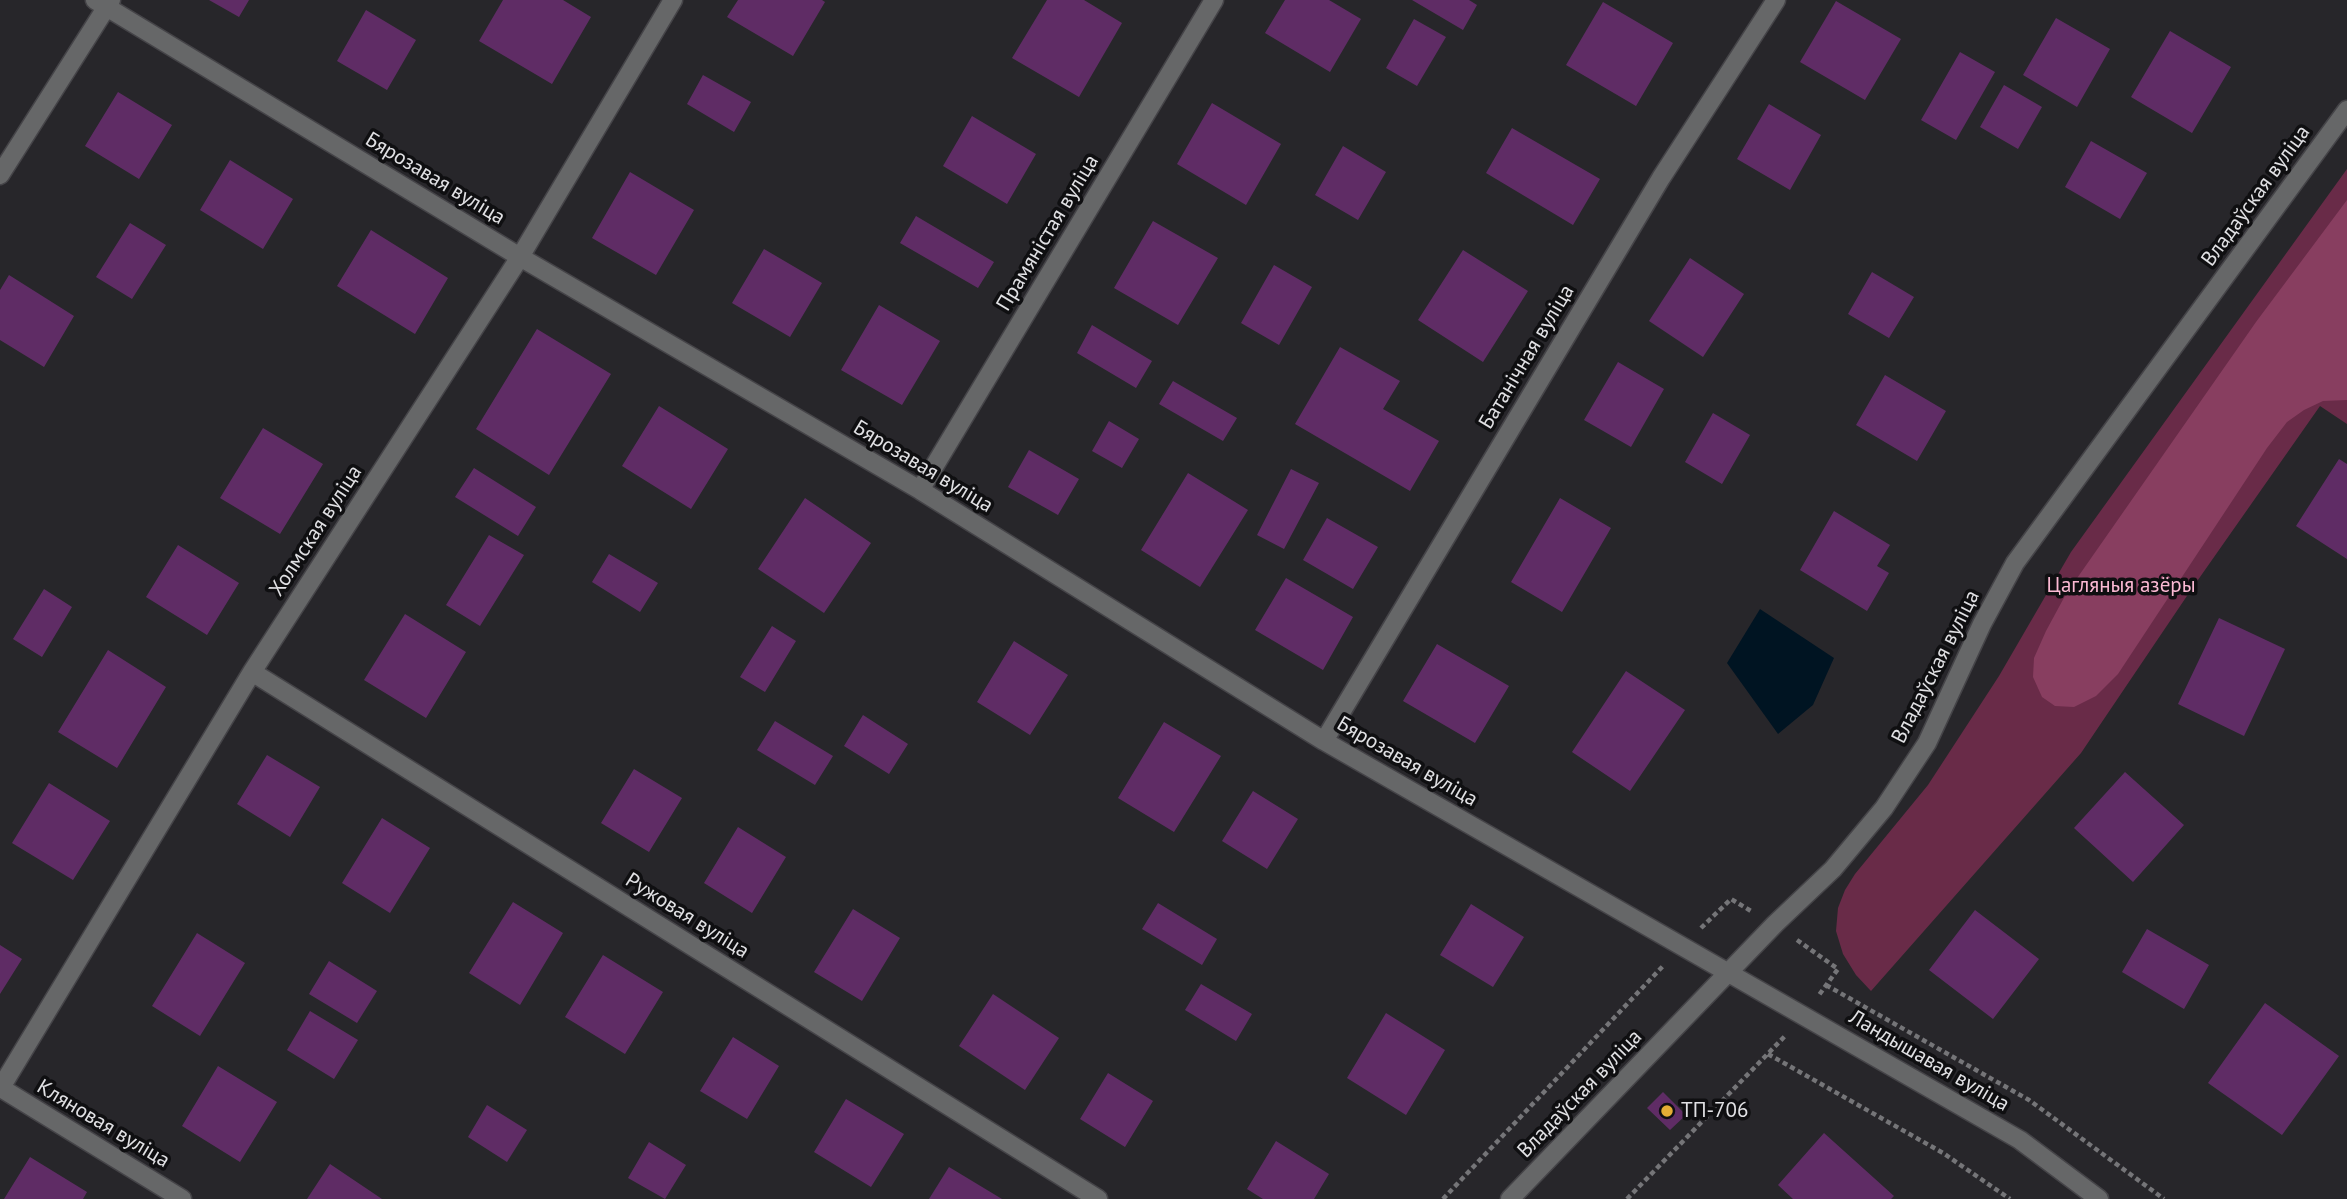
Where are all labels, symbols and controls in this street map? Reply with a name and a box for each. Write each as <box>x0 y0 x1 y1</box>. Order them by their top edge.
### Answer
street label: Владаўская вуліца <box>2196 121 2316 271</box>
street label: Бярозавая вуліца <box>361 127 509 231</box>
street label: Прамяністая вуліца <box>991 150 1105 316</box>
street label: Батанічная вуліца <box>1474 280 1580 434</box>
street label: Бярозавая вуліца <box>849 415 997 519</box>
street label: Холмская вуліца <box>264 461 368 601</box>
park label: Цагляныя азёры <box>2046 573 2196 599</box>
street label: Владаўская вуліца <box>1887 586 1985 748</box>
street label: Бярозавая вуліца <box>1332 711 1482 813</box>
street label: Ружовая вуліца <box>621 868 753 964</box>
street label: Ландышавая вуліца <box>1845 1005 2013 1117</box>
street label: Владаўская вуліца <box>1512 1025 1648 1163</box>
street label: Кляновая вуліца <box>32 1074 174 1174</box>
place label: ТП-706 <box>1681 1098 1748 1124</box>
marker: ТП-706 <box>1659 1103 1675 1119</box>

